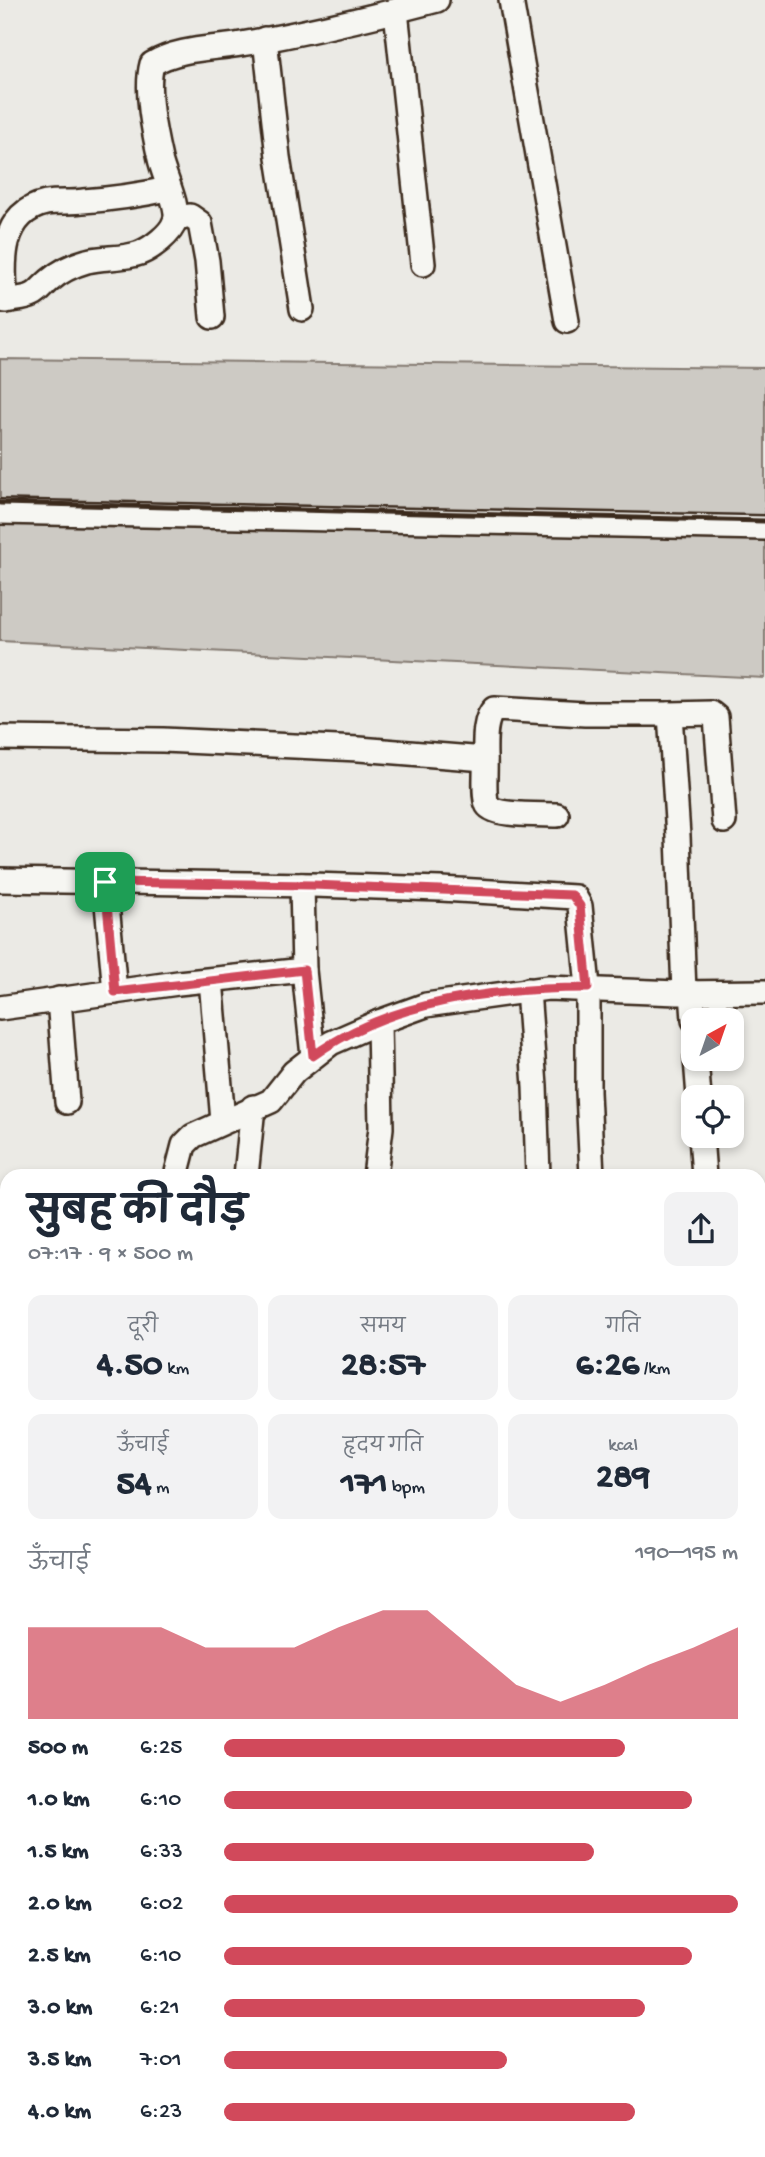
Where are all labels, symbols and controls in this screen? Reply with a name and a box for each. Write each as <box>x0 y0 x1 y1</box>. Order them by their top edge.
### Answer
pin <box>75 852 135 912</box>
icon: arrive <box>86 863 124 901</box>
north arrow <box>681 1008 744 1071</box>
map controls <box>681 1008 744 1148</box>
button: locate <box>681 1085 744 1148</box>
button: share <box>664 1192 738 1266</box>
text: सुबह की दौड़ <box>28 1193 247 1237</box>
text: 07:17 · 9 × 500 m <box>28 1241 193 1268</box>
text: दूरी <box>128 1317 158 1340</box>
text: समय <box>360 1317 406 1340</box>
text: गति <box>606 1317 640 1340</box>
text: 4.50 <box>97 1346 163 1387</box>
text: 28:57 <box>341 1346 425 1387</box>
text: 6:26 <box>576 1346 639 1387</box>
text: km <box>163 1358 189 1381</box>
text: /km <box>639 1358 670 1381</box>
text: kcal <box>608 1435 638 1458</box>
text: ऊँचाई <box>118 1436 168 1459</box>
text: हृदय गति <box>343 1436 423 1459</box>
text: 289 <box>596 1458 650 1499</box>
text: 54 <box>117 1465 151 1506</box>
text: 171 <box>341 1465 388 1506</box>
text: m <box>151 1477 169 1500</box>
text: bpm <box>388 1477 425 1500</box>
text: 190–195 m <box>635 1540 738 1567</box>
text: ऊँचाई <box>28 1551 90 1578</box>
text: 500 m <box>28 1735 88 1762</box>
text: 6:25 <box>140 1735 182 1762</box>
text: 1.0 km <box>28 1787 90 1814</box>
text: 6:10 <box>140 1787 181 1814</box>
text: 1.5 km <box>28 1839 89 1866</box>
text: 6:33 <box>140 1839 183 1866</box>
text: 2.0 km <box>28 1891 92 1918</box>
text: 6:02 <box>140 1891 183 1918</box>
text: 2.5 km <box>28 1943 91 1970</box>
text: 6:10 <box>140 1943 181 1970</box>
text: 3.0 km <box>28 1995 92 2022</box>
text: 6:21 <box>140 1995 179 2022</box>
text: 3.5 km <box>28 2047 91 2074</box>
text: 7:01 <box>140 2047 182 2074</box>
text: 4.0 km <box>28 2099 91 2126</box>
text: 6:23 <box>140 2099 182 2126</box>

